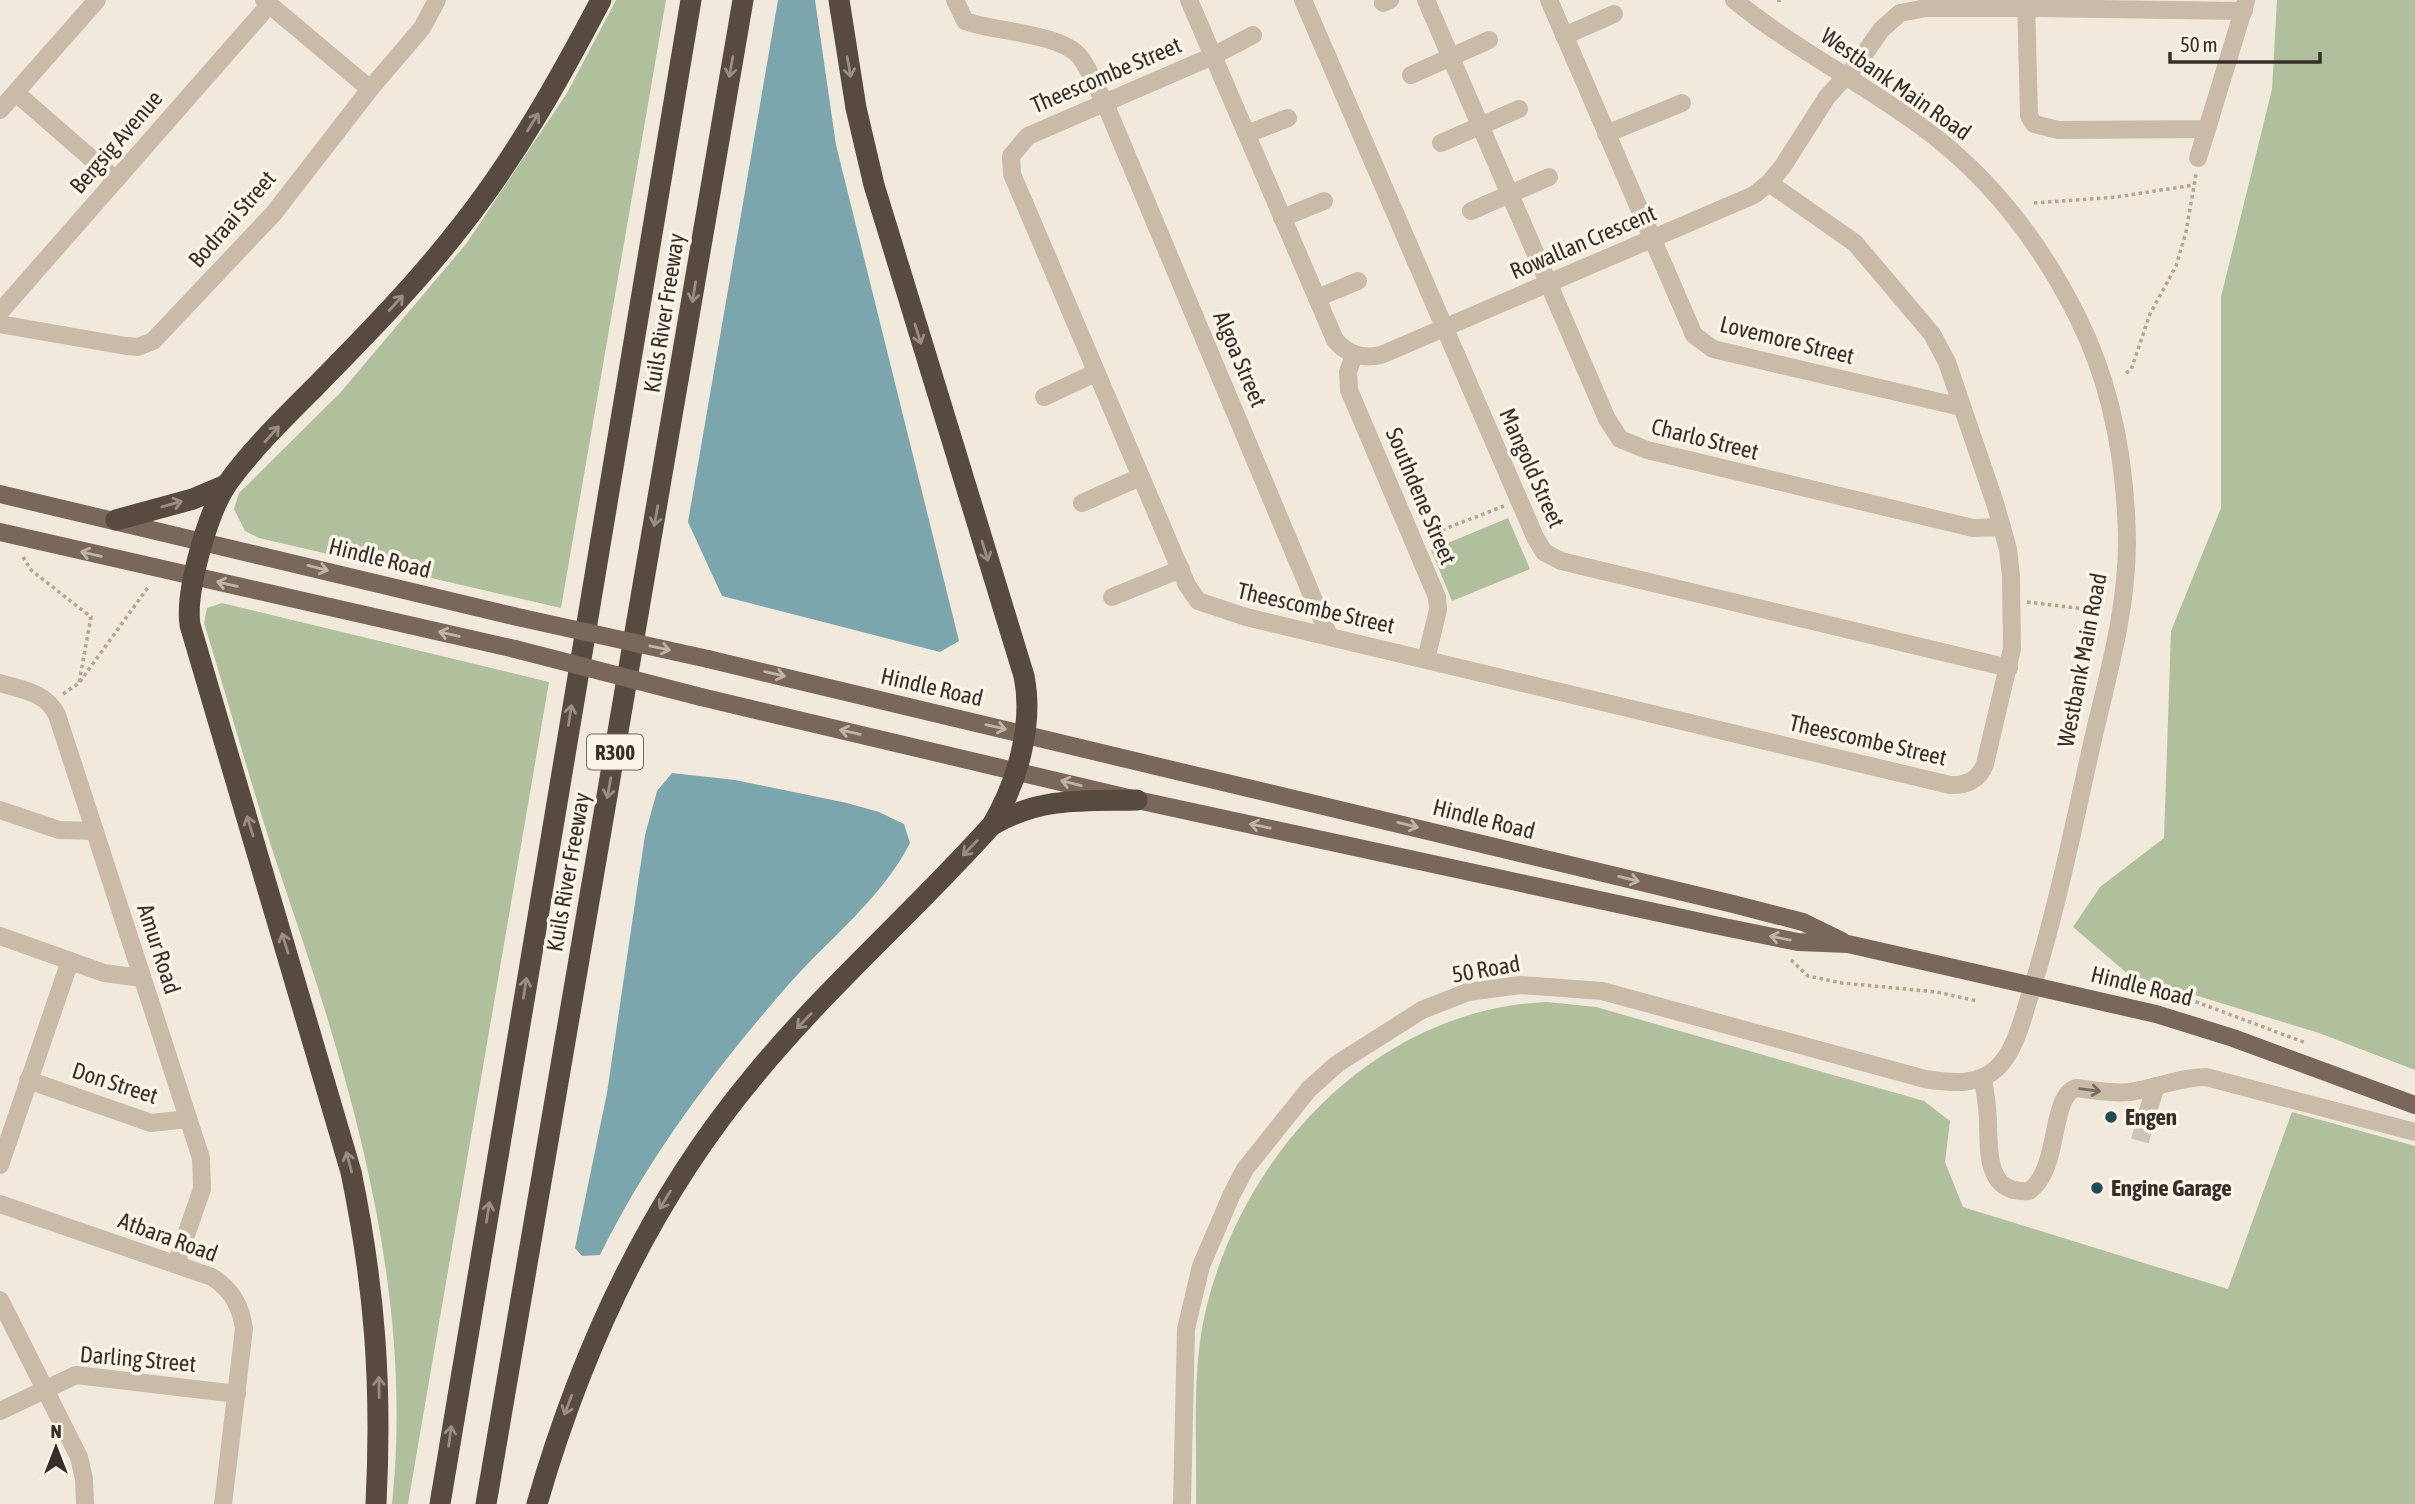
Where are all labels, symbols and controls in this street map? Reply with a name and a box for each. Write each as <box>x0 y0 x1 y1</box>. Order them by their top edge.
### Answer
scale bar <box>2170 21 2320 65</box>
street label: Westbank Main Road <box>1816 23 1976 145</box>
street label: Theescombe Street <box>1027 32 1185 118</box>
text: 50 m <box>2180 32 2218 56</box>
one-way arrow <box>724 55 737 78</box>
one-way arrow <box>843 56 856 78</box>
street label: Bergsig Avenue <box>64 85 168 199</box>
one-way arrow <box>527 112 541 132</box>
street label: Bodraai Street <box>183 165 281 273</box>
street label: Rowallan Crescent <box>1506 200 1660 284</box>
street label: Kuils River Freeway <box>639 231 689 395</box>
one-way arrow <box>687 280 700 303</box>
one-way arrow <box>388 294 404 312</box>
street label: Algoa Street <box>1208 307 1272 411</box>
street label: Lovemore Street <box>1717 311 1857 369</box>
one-way arrow <box>913 322 926 344</box>
street label: Mangold Street <box>1494 404 1570 532</box>
street label: Charlo Street <box>1649 413 1761 465</box>
street label: Southdene Street <box>1381 424 1461 568</box>
one-way arrow <box>263 426 280 443</box>
one-way arrow <box>160 497 182 510</box>
one-way arrow <box>649 504 663 527</box>
street label: Hindle Road <box>326 533 434 583</box>
one-way arrow <box>980 540 993 562</box>
one-way arrow <box>80 547 103 560</box>
one-way arrow <box>306 562 329 576</box>
street label: Westbank Main Road <box>2052 571 2112 749</box>
one-way arrow <box>216 577 239 591</box>
street label: Theescombe Street <box>1235 577 1397 639</box>
one-way arrow <box>438 627 461 640</box>
one-way arrow <box>648 642 671 656</box>
street label: Hindle Road <box>878 663 986 711</box>
one-way arrow <box>763 668 786 682</box>
one-way arrow <box>564 704 577 727</box>
street label: Theescombe Street <box>1787 709 1949 771</box>
one-way arrow <box>984 720 1007 734</box>
one-way arrow <box>839 724 862 738</box>
road number: R300 <box>587 734 643 770</box>
one-way arrow <box>602 776 615 799</box>
one-way arrow <box>1060 776 1083 789</box>
street label: Kuils River Freeway <box>541 790 595 954</box>
street label: Hindle Road <box>1430 794 1538 844</box>
one-way arrow <box>243 816 256 838</box>
one-way arrow <box>1249 819 1272 833</box>
one-way arrow <box>1396 819 1419 832</box>
one-way arrow <box>962 840 979 857</box>
one-way arrow <box>1617 873 1640 886</box>
street label: Amur Road <box>132 901 186 997</box>
one-way arrow <box>1769 931 1792 944</box>
one-way arrow <box>278 933 291 955</box>
street label: 50 Road <box>1450 950 1522 988</box>
street label: Hindle Road <box>2088 961 2196 1011</box>
one-way arrow <box>519 977 532 1000</box>
one-way arrow <box>796 1012 813 1029</box>
street label: Don Street <box>69 1057 161 1109</box>
one-way arrow <box>2078 1083 2101 1096</box>
place label: Engen <box>2125 1104 2177 1130</box>
marker: Engen <box>2103 1109 2119 1125</box>
one-way arrow <box>341 1151 354 1173</box>
place label: Engine Garage <box>2111 1175 2232 1201</box>
marker: Engine Garage <box>2089 1180 2105 1196</box>
one-way arrow <box>658 1190 672 1210</box>
one-way arrow <box>482 1201 495 1224</box>
street label: Atbara Road <box>115 1207 221 1267</box>
street label: Darling Street <box>79 1341 197 1377</box>
one-way arrow <box>373 1376 386 1399</box>
one-way arrow <box>561 1394 573 1416</box>
north arrow <box>21 1413 91 1483</box>
text: N <box>50 1420 62 1442</box>
one-way arrow <box>444 1426 457 1448</box>

